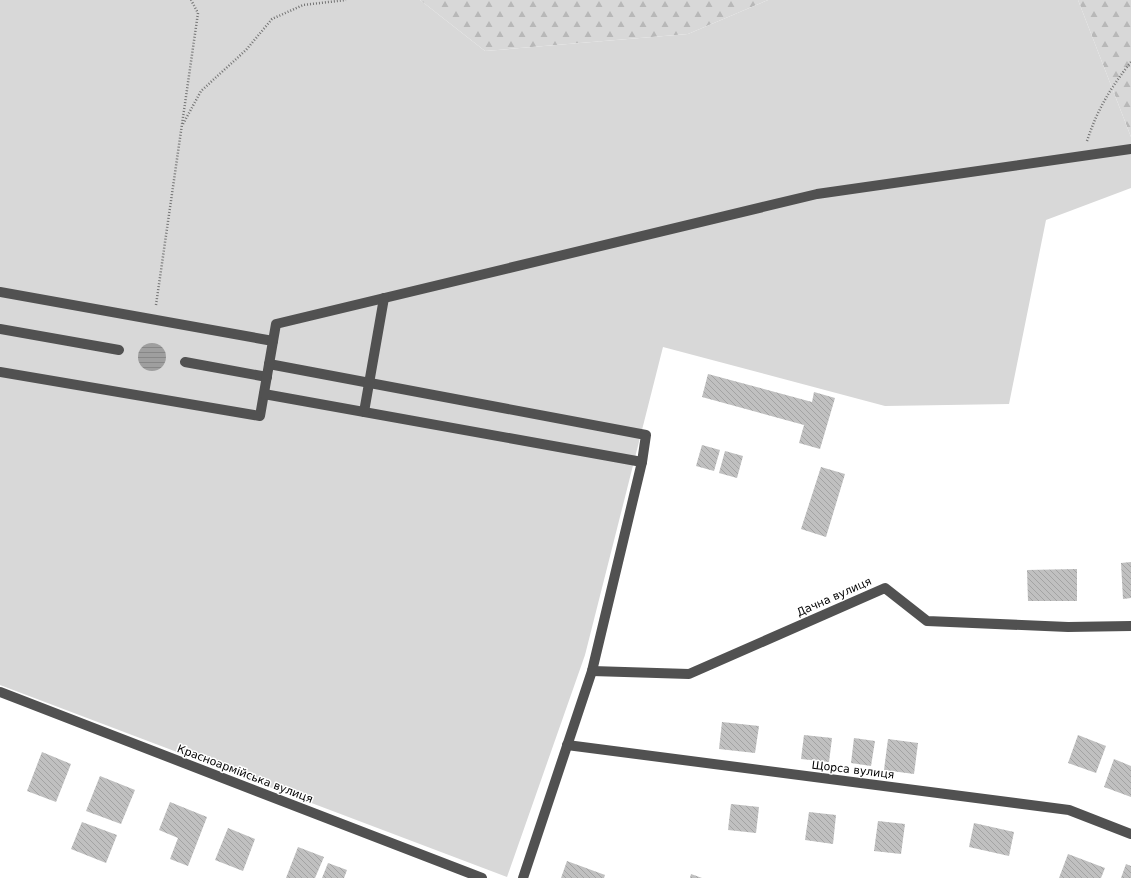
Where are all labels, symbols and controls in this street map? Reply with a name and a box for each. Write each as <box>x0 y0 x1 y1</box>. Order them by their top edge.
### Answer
street label: Дачна вулиця <box>795 575 873 619</box>
street label: Красноармійська вулиця <box>175 742 315 806</box>
street label: Щорса вулиця <box>811 758 895 782</box>

